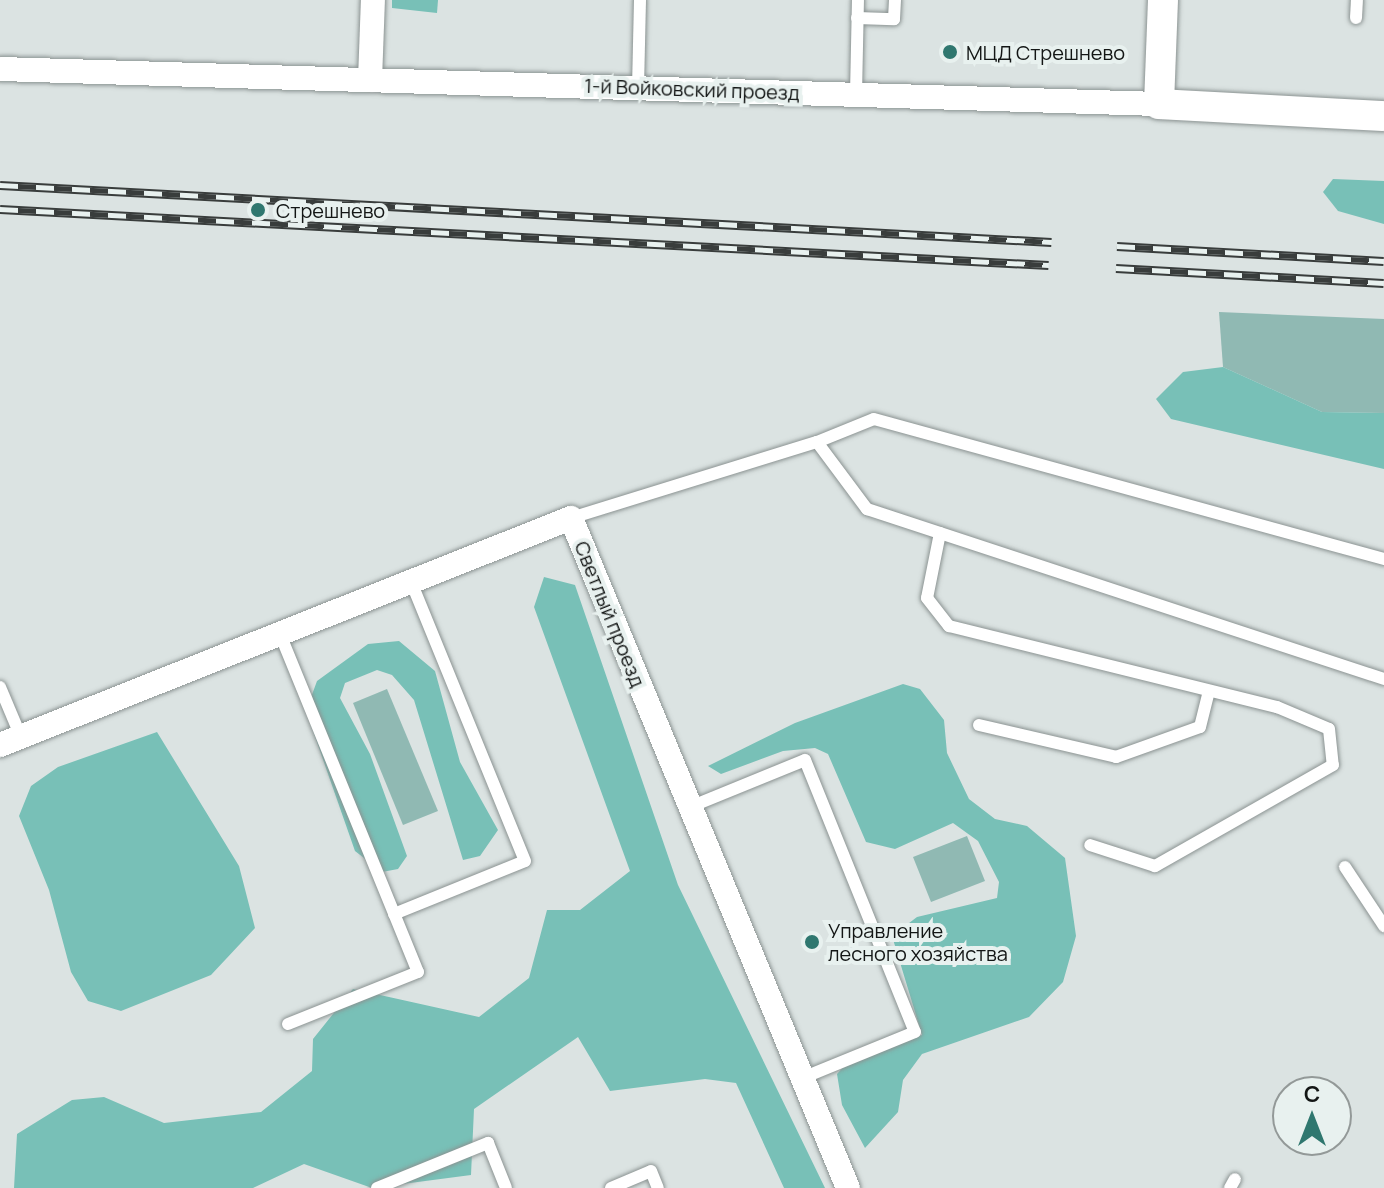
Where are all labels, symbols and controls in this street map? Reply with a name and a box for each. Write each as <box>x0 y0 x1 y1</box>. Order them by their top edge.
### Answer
place label: МЦД Стрешнево <box>966 40 1125 64</box>
marker: МЦД Стрешнево <box>941 43 959 61</box>
street label: 1-й Войковский проезд <box>584 73 800 105</box>
place label: Стрешнево <box>276 198 385 222</box>
marker: Стрешнево <box>247 199 269 221</box>
street label: Светлый проезд <box>570 538 650 690</box>
place label: Управление лесного хозяйства <box>828 918 1008 965</box>
marker: Управление лесного хозяйства <box>803 933 821 951</box>
north arrow <box>1272 1076 1352 1156</box>
text: С <box>1304 1079 1320 1109</box>

